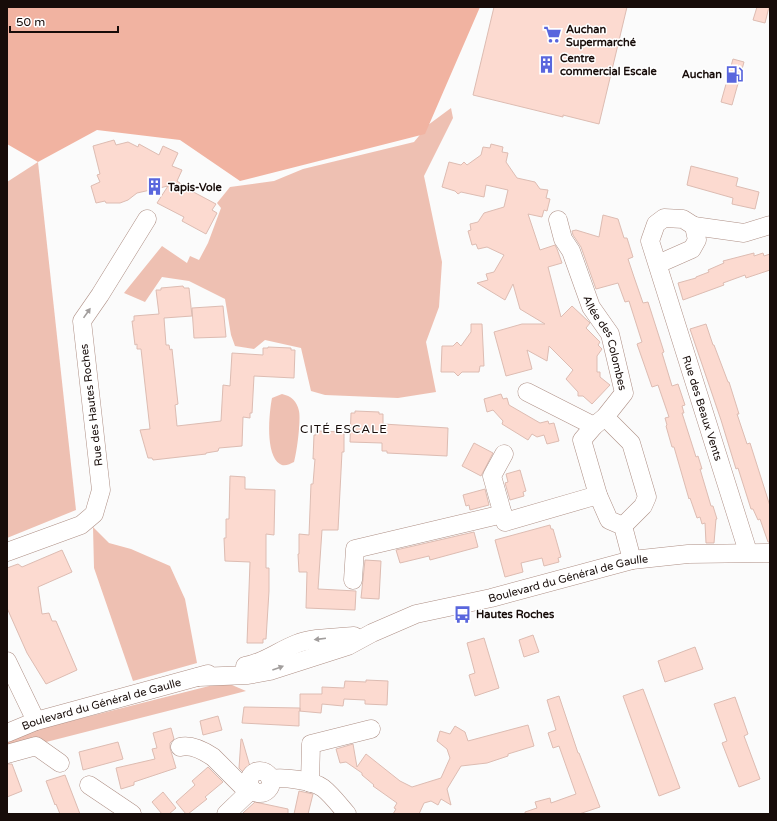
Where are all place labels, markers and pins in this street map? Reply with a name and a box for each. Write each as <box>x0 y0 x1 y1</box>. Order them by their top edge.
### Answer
place label: Auchan Supermarché <box>566 23 637 50</box>
supermarket icon: Auchan Supermarché <box>543 25 563 45</box>
place label: Centre commercial Escale <box>560 52 657 78</box>
building icon: Centre commercial Escale <box>537 54 557 74</box>
fuel station icon: Auchan <box>725 64 745 84</box>
place label: Auchan <box>682 68 722 81</box>
building icon: Tapis-Vole <box>145 177 165 197</box>
place label: Tapis-Vole <box>167 181 223 195</box>
bus stop icon: Hautes Roches <box>453 604 473 624</box>
place label: Hautes Roches <box>476 608 555 621</box>

